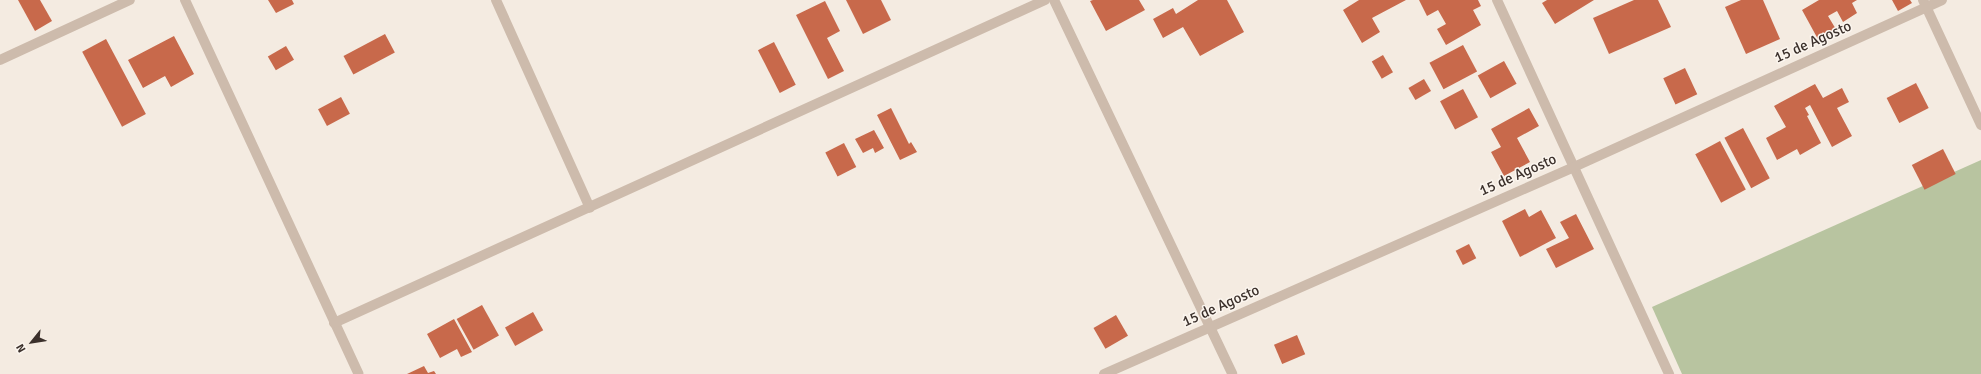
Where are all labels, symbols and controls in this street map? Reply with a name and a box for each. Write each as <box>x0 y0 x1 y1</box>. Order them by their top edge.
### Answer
street label: 15 de Agosto <box>1772 17 1854 67</box>
street label: 15 de Agosto <box>1477 150 1559 200</box>
street label: 15 de Agosto <box>1180 281 1262 331</box>
north arrow <box>12 322 52 362</box>
text: N <box>14 342 29 355</box>

